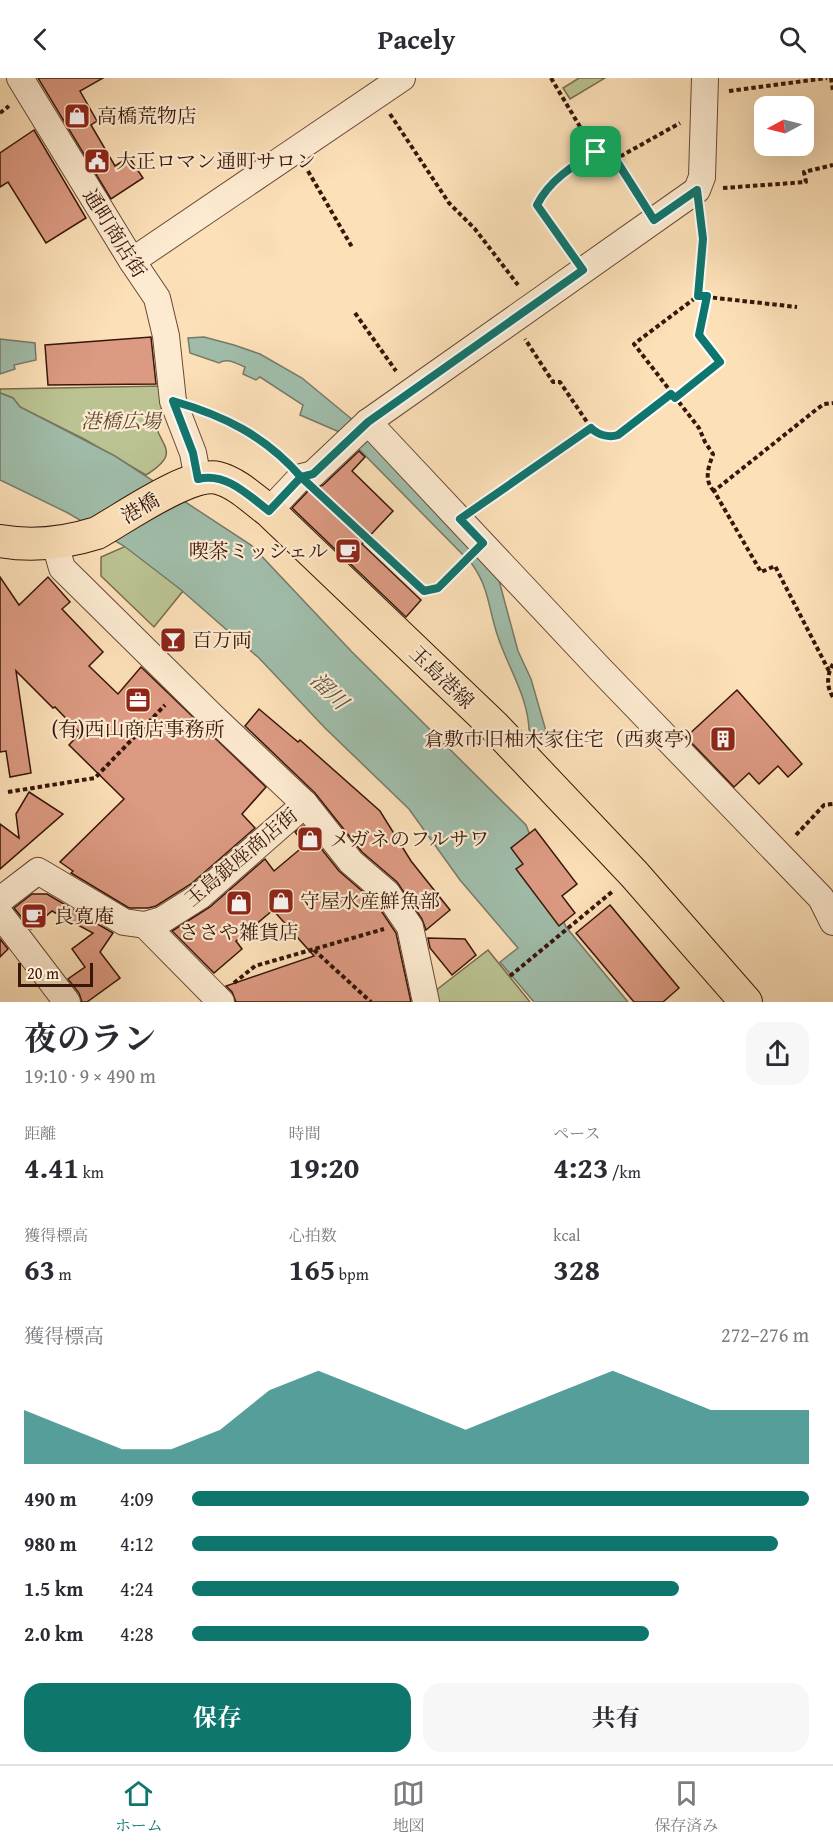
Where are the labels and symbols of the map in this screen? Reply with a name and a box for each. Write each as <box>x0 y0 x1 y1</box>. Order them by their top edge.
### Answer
north arrow <box>754 96 814 156</box>
shop icon: 高橋荒物店 <box>62 101 92 131</box>
place label: 高橋荒物店 <box>97 101 197 130</box>
pin <box>570 126 621 177</box>
public building icon: 大正ロマン通町サロン <box>82 146 112 176</box>
place label: 大正ロマン通町サロン <box>116 146 316 175</box>
street label: 通町商店街 <box>77 183 154 283</box>
park label: 港橋広場 <box>81 406 163 435</box>
street label: 港橋 <box>115 485 164 530</box>
place label: 喫茶ミッシェル <box>189 536 328 565</box>
cafe icon: 喫茶ミッシェル <box>333 536 363 566</box>
bar icon: 百万両 <box>158 625 188 655</box>
place label: 百万両 <box>192 625 252 654</box>
street label: 玉島港線 <box>404 638 481 715</box>
water label: 溜川 <box>303 665 357 718</box>
office icon: (有)西山商店事務所 <box>123 685 153 715</box>
place label: (有)西山商店事務所 <box>52 714 224 743</box>
place label: 倉敷市旧柚木家住宅（西爽亭） <box>424 724 704 753</box>
building icon: 倉敷市旧柚木家住宅（西爽亭） <box>708 724 738 754</box>
street label: 玉島銀座商店街 <box>178 801 304 913</box>
shop icon: メガネのフルサワ <box>295 824 325 854</box>
place label: メガネのフルサワ <box>330 824 489 853</box>
shop icon: 守屋水産鮮魚部 <box>266 886 296 916</box>
place label: 守屋水産鮮魚部 <box>300 886 440 915</box>
shop icon: ささや雑貨店 <box>224 888 254 918</box>
cafe icon: 良寛庵 <box>19 901 49 931</box>
place label: 良寛庵 <box>54 901 114 930</box>
place label: ささや雑貨店 <box>179 917 299 946</box>
scale bar <box>18 960 93 988</box>

